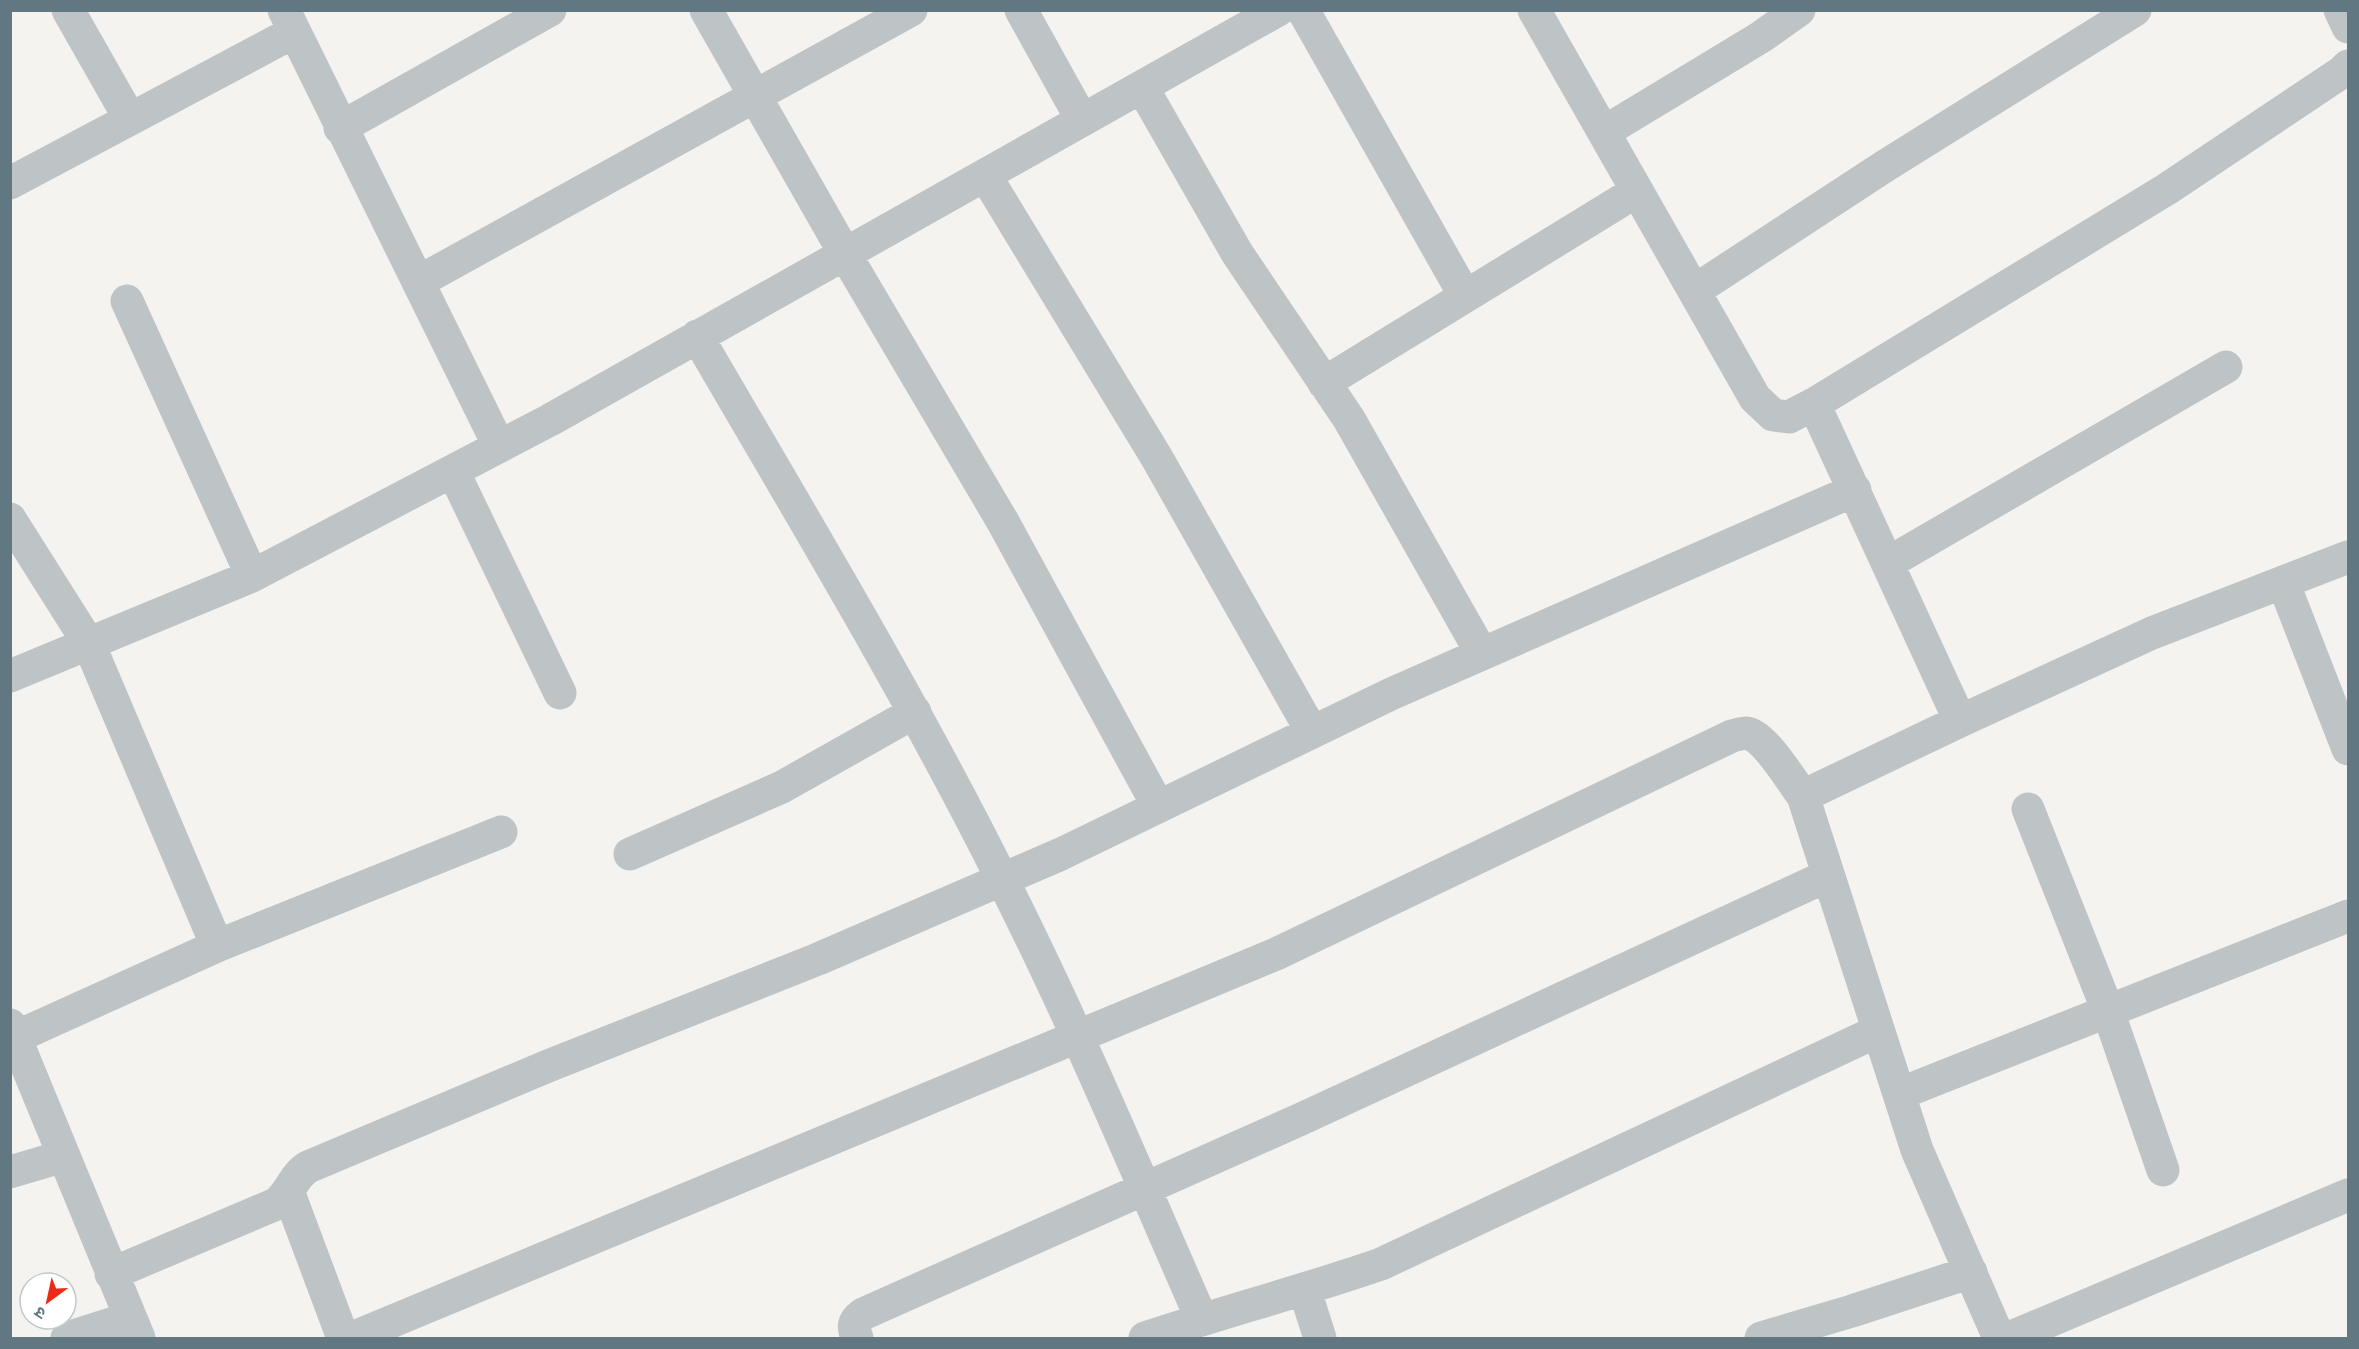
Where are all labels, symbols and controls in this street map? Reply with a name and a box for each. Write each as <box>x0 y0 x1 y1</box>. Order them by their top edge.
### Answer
north arrow <box>18 1271 78 1331</box>
text: उ <box>30 1302 49 1324</box>

